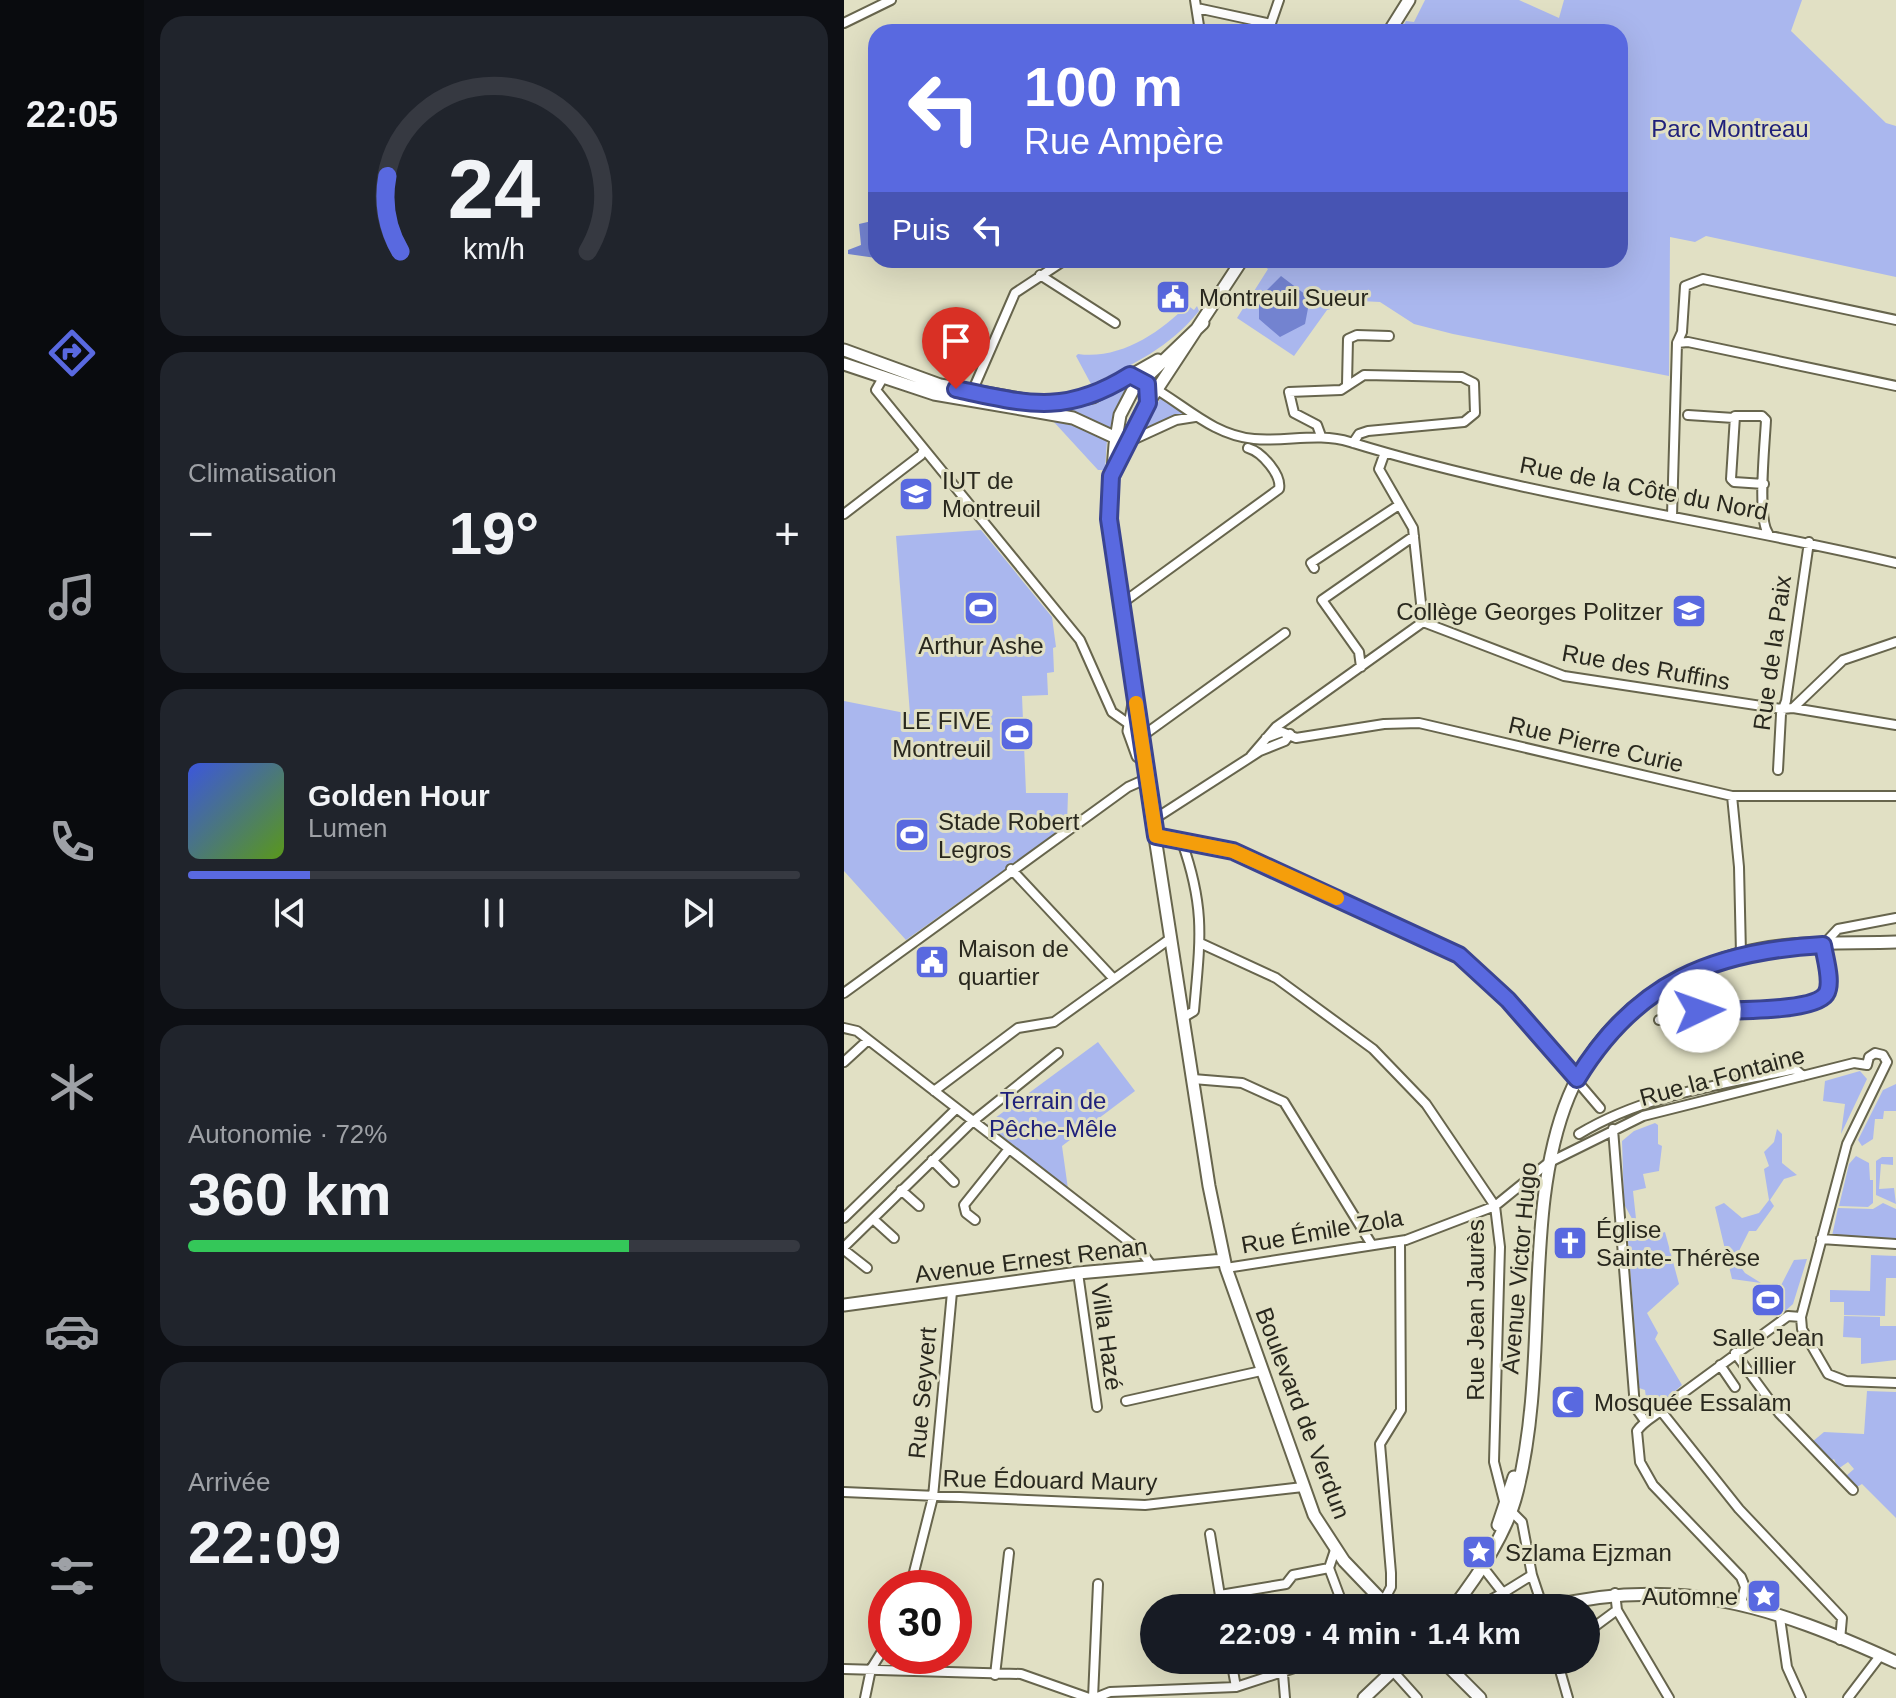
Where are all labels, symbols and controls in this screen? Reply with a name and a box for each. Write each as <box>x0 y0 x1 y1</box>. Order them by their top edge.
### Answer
text: 100 m <box>1024 55 1183 118</box>
icon: left <box>892 56 996 160</box>
text: 22:05 <box>26 94 118 135</box>
park label: Parc Montreau <box>1651 115 1809 142</box>
text: Rue Ampère <box>1024 121 1224 162</box>
text: 24 <box>448 143 540 236</box>
icon: left <box>966 208 1010 252</box>
text: Puis <box>892 213 950 246</box>
text: km/h <box>463 233 525 265</box>
public building icon: Montreuil Sueur <box>1154 278 1192 316</box>
place label: Montreuil Sueur <box>1199 284 1368 311</box>
pin <box>922 307 990 389</box>
icon: arrive <box>934 319 978 363</box>
icon: directions <box>44 325 100 381</box>
street label: Rue de la Côte du Nord <box>1518 451 1770 525</box>
text: Climatisation <box>188 458 337 488</box>
place label: IUT de Montreuil <box>942 467 1041 522</box>
school or university icon: IUT de Montreuil <box>897 475 935 513</box>
text: 19° <box>449 500 539 567</box>
text: − <box>188 509 214 558</box>
text: + <box>774 509 800 558</box>
icon: music <box>44 569 100 625</box>
street label: Rue de la Paix <box>1748 574 1796 732</box>
sports icon: Arthur Ashe <box>962 589 1000 627</box>
school or university icon: Collège Georges Politzer <box>1670 592 1708 630</box>
place label: Collège Georges Politzer <box>1396 598 1663 625</box>
place label: Arthur Ashe <box>918 632 1044 659</box>
street label: Rue des Ruffins <box>1560 639 1732 695</box>
place label: LE FIVE Montreuil <box>892 707 991 762</box>
street label: Rue Pierre Curie <box>1506 711 1686 777</box>
sports icon: LE FIVE Montreuil <box>998 715 1036 753</box>
text: Golden Hour <box>308 779 490 812</box>
place label: Stade Robert Legros <box>938 808 1080 863</box>
text: Lumen <box>308 813 388 843</box>
icon: phone <box>44 814 100 870</box>
sports icon: Stade Robert Legros <box>893 816 931 854</box>
icon: previous <box>268 891 312 935</box>
icon: pause <box>472 891 516 935</box>
icon: next <box>676 891 720 935</box>
place label: Maison de quartier <box>958 935 1069 990</box>
public building icon: Maison de quartier <box>913 943 951 981</box>
position arrow <box>1657 969 1741 1053</box>
street label: Rue la Fontaine <box>1637 1041 1807 1111</box>
icon: climate <box>44 1059 100 1115</box>
park label: Terrain de Pêche-Mêle <box>989 1087 1117 1142</box>
text: Autonomie · 72% <box>188 1119 387 1149</box>
text: 360 km <box>188 1161 392 1228</box>
street label: Avenue Victor Hugo <box>1496 1161 1542 1375</box>
street label: Rue Émile Zola <box>1239 1203 1406 1259</box>
place label: Église Sainte-Thérèse <box>1596 1216 1760 1271</box>
street label: Rue Jean Jaurès <box>1462 1219 1489 1401</box>
church icon: Église Sainte-Thérèse <box>1551 1224 1589 1262</box>
street label: Avenue Ernest Renan <box>913 1232 1149 1288</box>
sports icon: Salle Jean Lillier <box>1749 1281 1787 1319</box>
street label: Villa Hazé <box>1086 1282 1128 1392</box>
icon: car <box>44 1303 100 1359</box>
street label: Boulevard de Verdun <box>1250 1304 1356 1522</box>
place label: Salle Jean Lillier <box>1712 1324 1824 1379</box>
street label: Rue Seyvert <box>903 1326 941 1460</box>
mosque icon: Mosquée Essalam <box>1549 1383 1587 1421</box>
place label: Mosquée Essalam <box>1594 1389 1791 1416</box>
street label: Rue Édouard Maury <box>942 1465 1158 1495</box>
text: Arrivée <box>188 1467 270 1497</box>
text: 22:09 <box>188 1509 341 1576</box>
place icon: Szlama Ejzman <box>1460 1533 1498 1571</box>
place label: Szlama Ejzman <box>1505 1539 1672 1566</box>
icon: filters <box>44 1548 100 1604</box>
speed limit sign: 30 <box>868 1570 972 1674</box>
place icon: Automne <box>1745 1577 1783 1615</box>
place label: Automne <box>1642 1583 1738 1610</box>
text: 22:09 · 4 min · 1.4 km <box>1219 1617 1521 1650</box>

